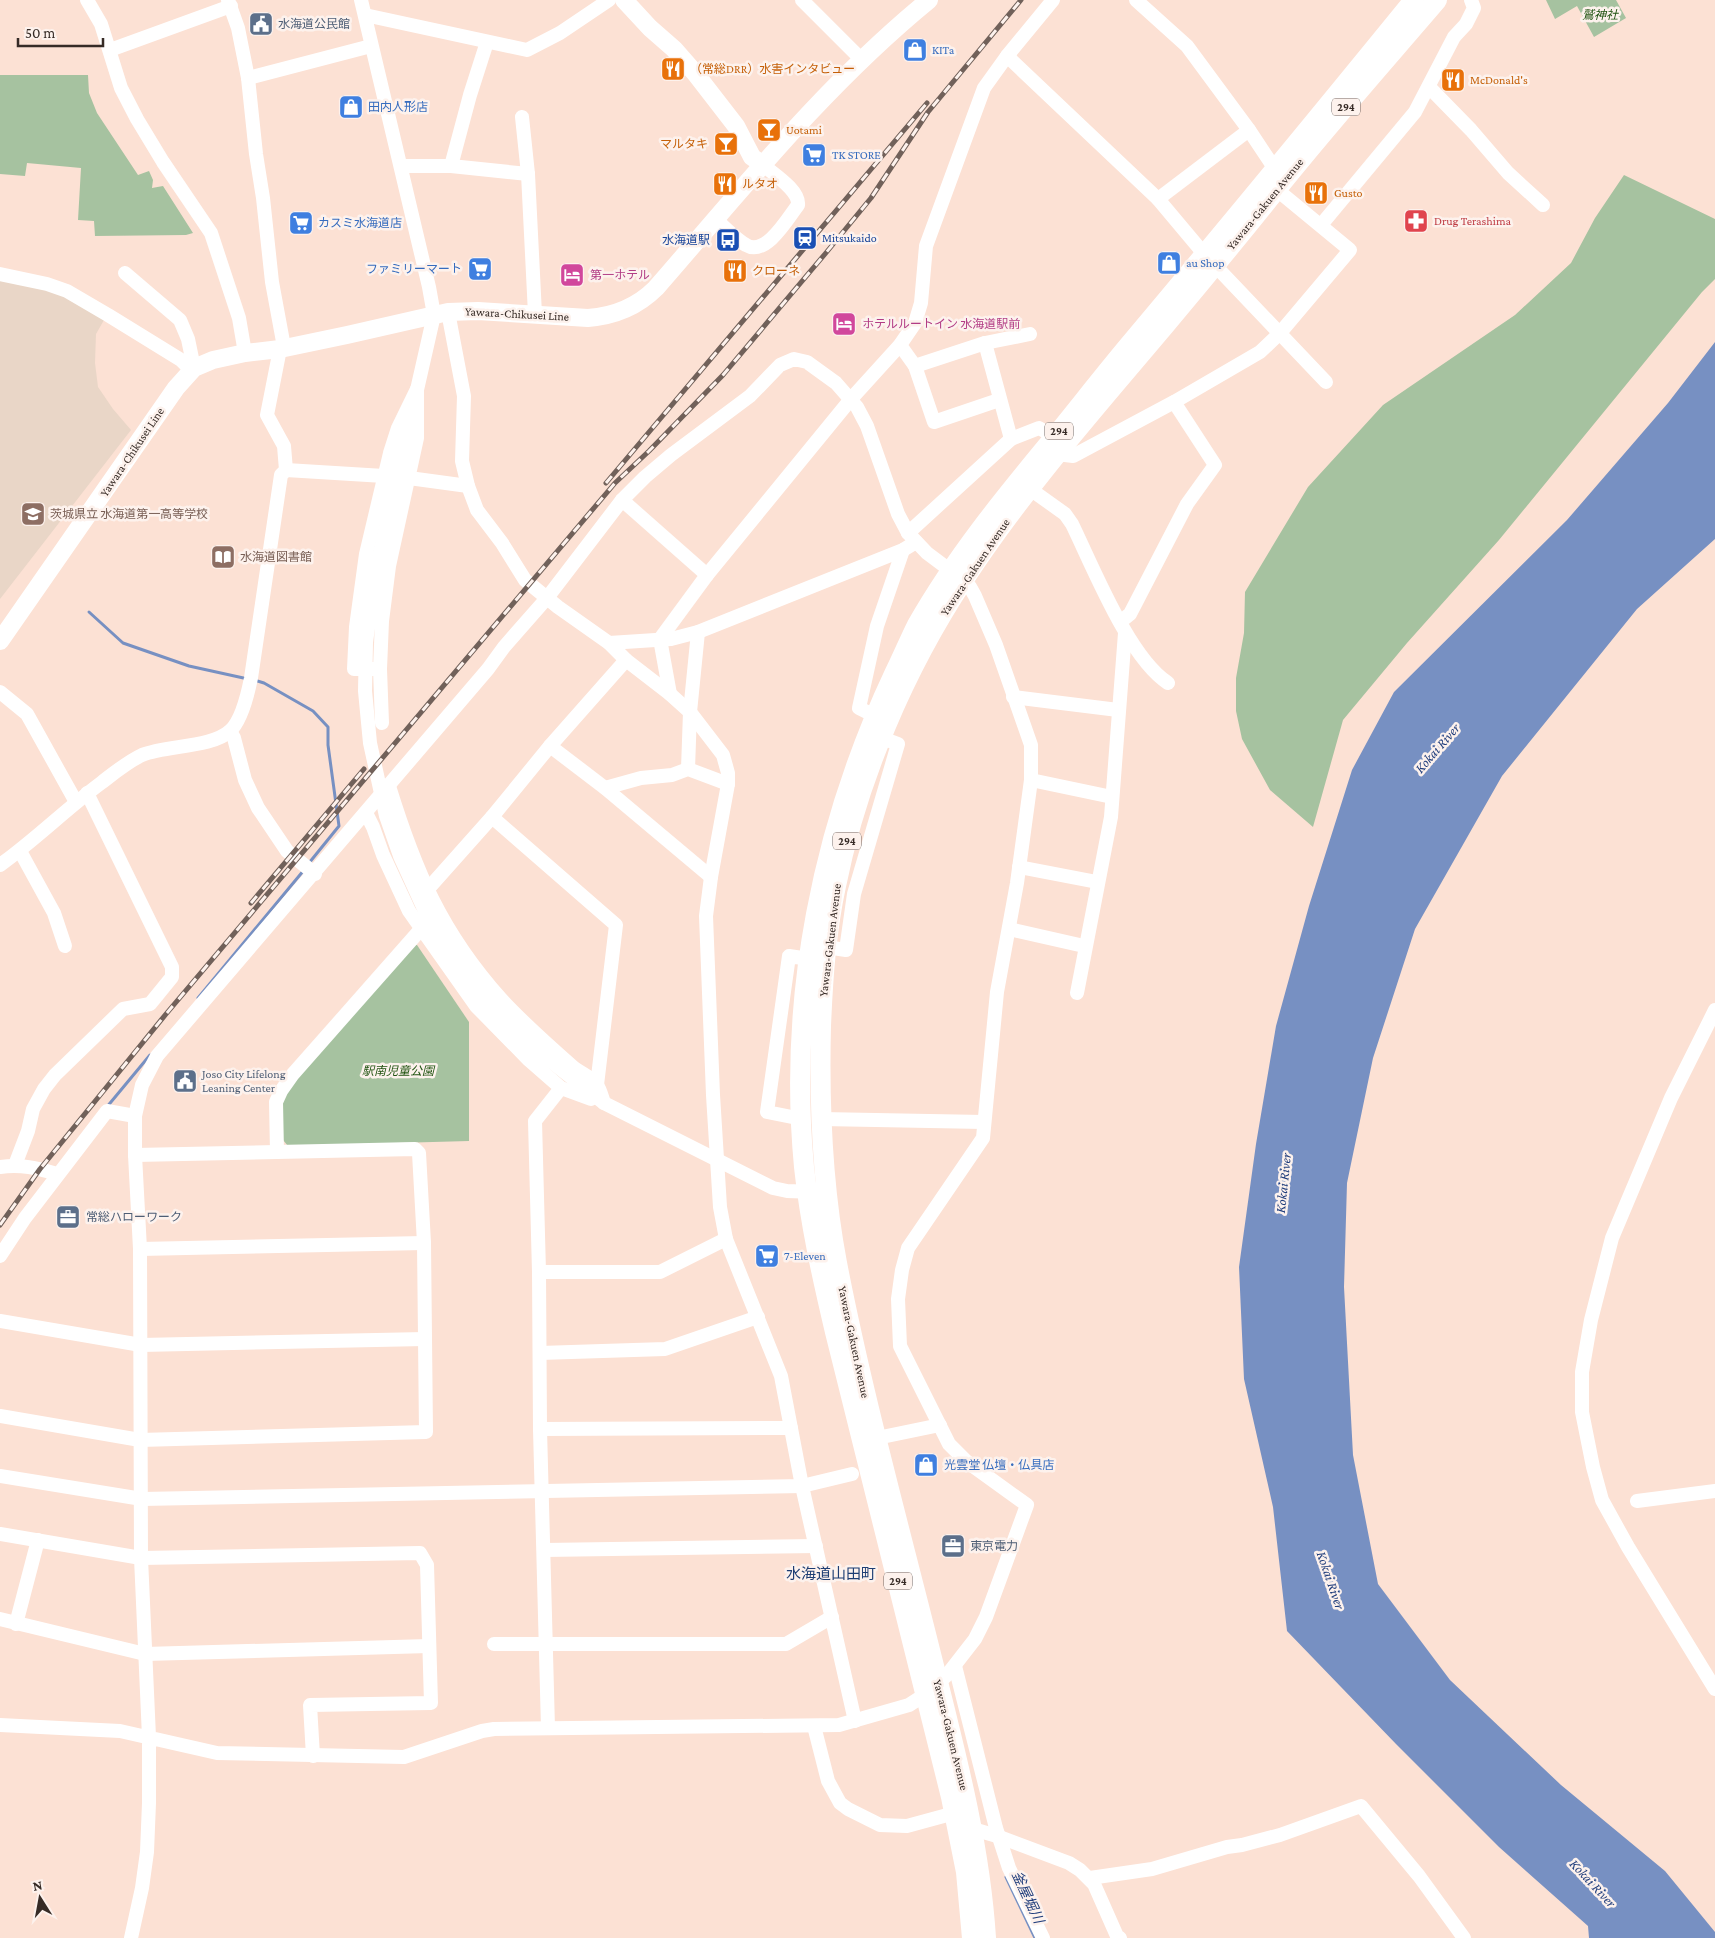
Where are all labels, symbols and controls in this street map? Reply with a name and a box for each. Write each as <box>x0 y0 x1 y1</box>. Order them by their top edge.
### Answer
park label: 鷲神社 <box>1582 8 1619 22</box>
public building icon: 水海道公民館 <box>248 11 274 37</box>
scale bar <box>18 15 102 47</box>
place label: 水海道公民館 <box>278 17 350 31</box>
text: 50 m <box>25 25 55 41</box>
shop icon: KITa <box>902 37 928 63</box>
place label: KITa <box>932 43 955 57</box>
restaurant icon: （常総DRR）水害インタビュー <box>660 56 686 82</box>
place label: （常総DRR）水害インタビュー <box>690 62 855 76</box>
restaurant icon: McDonald's <box>1440 67 1466 93</box>
place label: McDonald's <box>1470 73 1528 87</box>
shop icon: 田内人形店 <box>338 94 364 120</box>
road number: 294 <box>1332 98 1360 115</box>
place label: 田内人形店 <box>368 100 428 114</box>
bar icon: Uotami <box>756 117 782 143</box>
place label: Uotami <box>786 123 822 137</box>
bar icon: マルタキ <box>713 131 739 157</box>
place label: マルタキ <box>660 137 708 151</box>
supermarket icon: TK STORE <box>801 142 827 168</box>
place label: TK STORE <box>832 148 881 162</box>
street label: Yawara-Gakuen Avenue <box>1224 155 1306 253</box>
restaurant icon: ルタオ <box>712 171 738 197</box>
place label: ルタオ <box>742 177 778 191</box>
restaurant icon: Gusto <box>1303 180 1329 206</box>
place label: Gusto <box>1334 186 1363 200</box>
pharmacy icon: Drug Terashima <box>1403 208 1429 234</box>
supermarket icon: カスミ水海道店 <box>288 210 314 236</box>
place label: Drug Terashima <box>1434 214 1512 228</box>
place label: カスミ水海道店 <box>318 216 402 230</box>
station icon: Mitsukaido <box>792 225 818 251</box>
bus stop icon: 水海道駅 <box>715 227 741 253</box>
place label: Mitsukaido <box>822 231 877 245</box>
place label: 水海道駅 <box>662 233 710 247</box>
shop icon: au Shop <box>1156 250 1182 276</box>
supermarket icon: ファミリーマート <box>467 256 493 282</box>
place label: au Shop <box>1186 256 1224 270</box>
restaurant icon: クローネ <box>722 258 748 284</box>
place label: ファミリーマート <box>366 262 462 276</box>
hotel icon: 第一ホテル <box>559 262 585 288</box>
place label: クローネ <box>752 264 800 278</box>
place label: 第一ホテル <box>590 268 650 282</box>
street label: Yawara-Chikusei Line <box>465 304 569 324</box>
hotel icon: ホテルルートイン 水海道駅前 <box>831 311 857 337</box>
place label: ホテルルートイン 水海道駅前 <box>862 317 1020 331</box>
street label: Yawara-Chikusei Line <box>97 405 167 499</box>
road number: 294 <box>1045 422 1073 440</box>
school or university icon: 茨城県立 水海道第一高等学校 <box>20 501 46 527</box>
place label: 茨城県立 水海道第一高等学校 <box>50 507 208 521</box>
street label: Yawara-Gakuen Avenue <box>937 516 1013 618</box>
library icon: 水海道図書館 <box>210 544 236 570</box>
place label: 水海道図書館 <box>240 550 312 564</box>
water label: Kokai River <box>1411 719 1464 776</box>
road number: 294 <box>833 832 861 849</box>
street label: Yawara-Gakuen Avenue <box>816 883 844 997</box>
park label: 駅南児童公園 <box>362 1064 436 1078</box>
place label: Joso City Lifelong Leaning Center <box>201 1067 286 1095</box>
public building icon: Joso City Lifelong Leaning Center <box>172 1068 198 1094</box>
water label: Kokai River <box>1272 1151 1294 1214</box>
office icon: 常総ハローワーク <box>55 1204 81 1230</box>
place label: 常総ハローワーク <box>86 1210 182 1224</box>
supermarket icon: 7-Eleven <box>754 1243 780 1269</box>
place label: 7-Eleven <box>784 1249 826 1263</box>
street label: Yawara-Gakuen Avenue <box>835 1285 873 1399</box>
shop icon: 光雲堂 仏壇・仏具店 <box>913 1452 939 1478</box>
place label: 光雲堂 仏壇・仏具店 <box>944 1458 1054 1472</box>
office icon: 東京電力 <box>940 1533 966 1559</box>
place label: 東京電力 <box>970 1539 1018 1553</box>
water label: Kokai River <box>1314 1549 1349 1612</box>
district label: 水海道山田町 <box>786 1566 876 1582</box>
road number: 294 <box>884 1572 912 1590</box>
street label: Yawara-Gakuen Avenue <box>930 1678 972 1792</box>
water label: Kokai River <box>1567 1856 1620 1911</box>
water label: 釜屋堀川 <box>1009 1868 1048 1928</box>
north arrow <box>15 1873 65 1923</box>
text: N <box>31 1876 44 1894</box>

